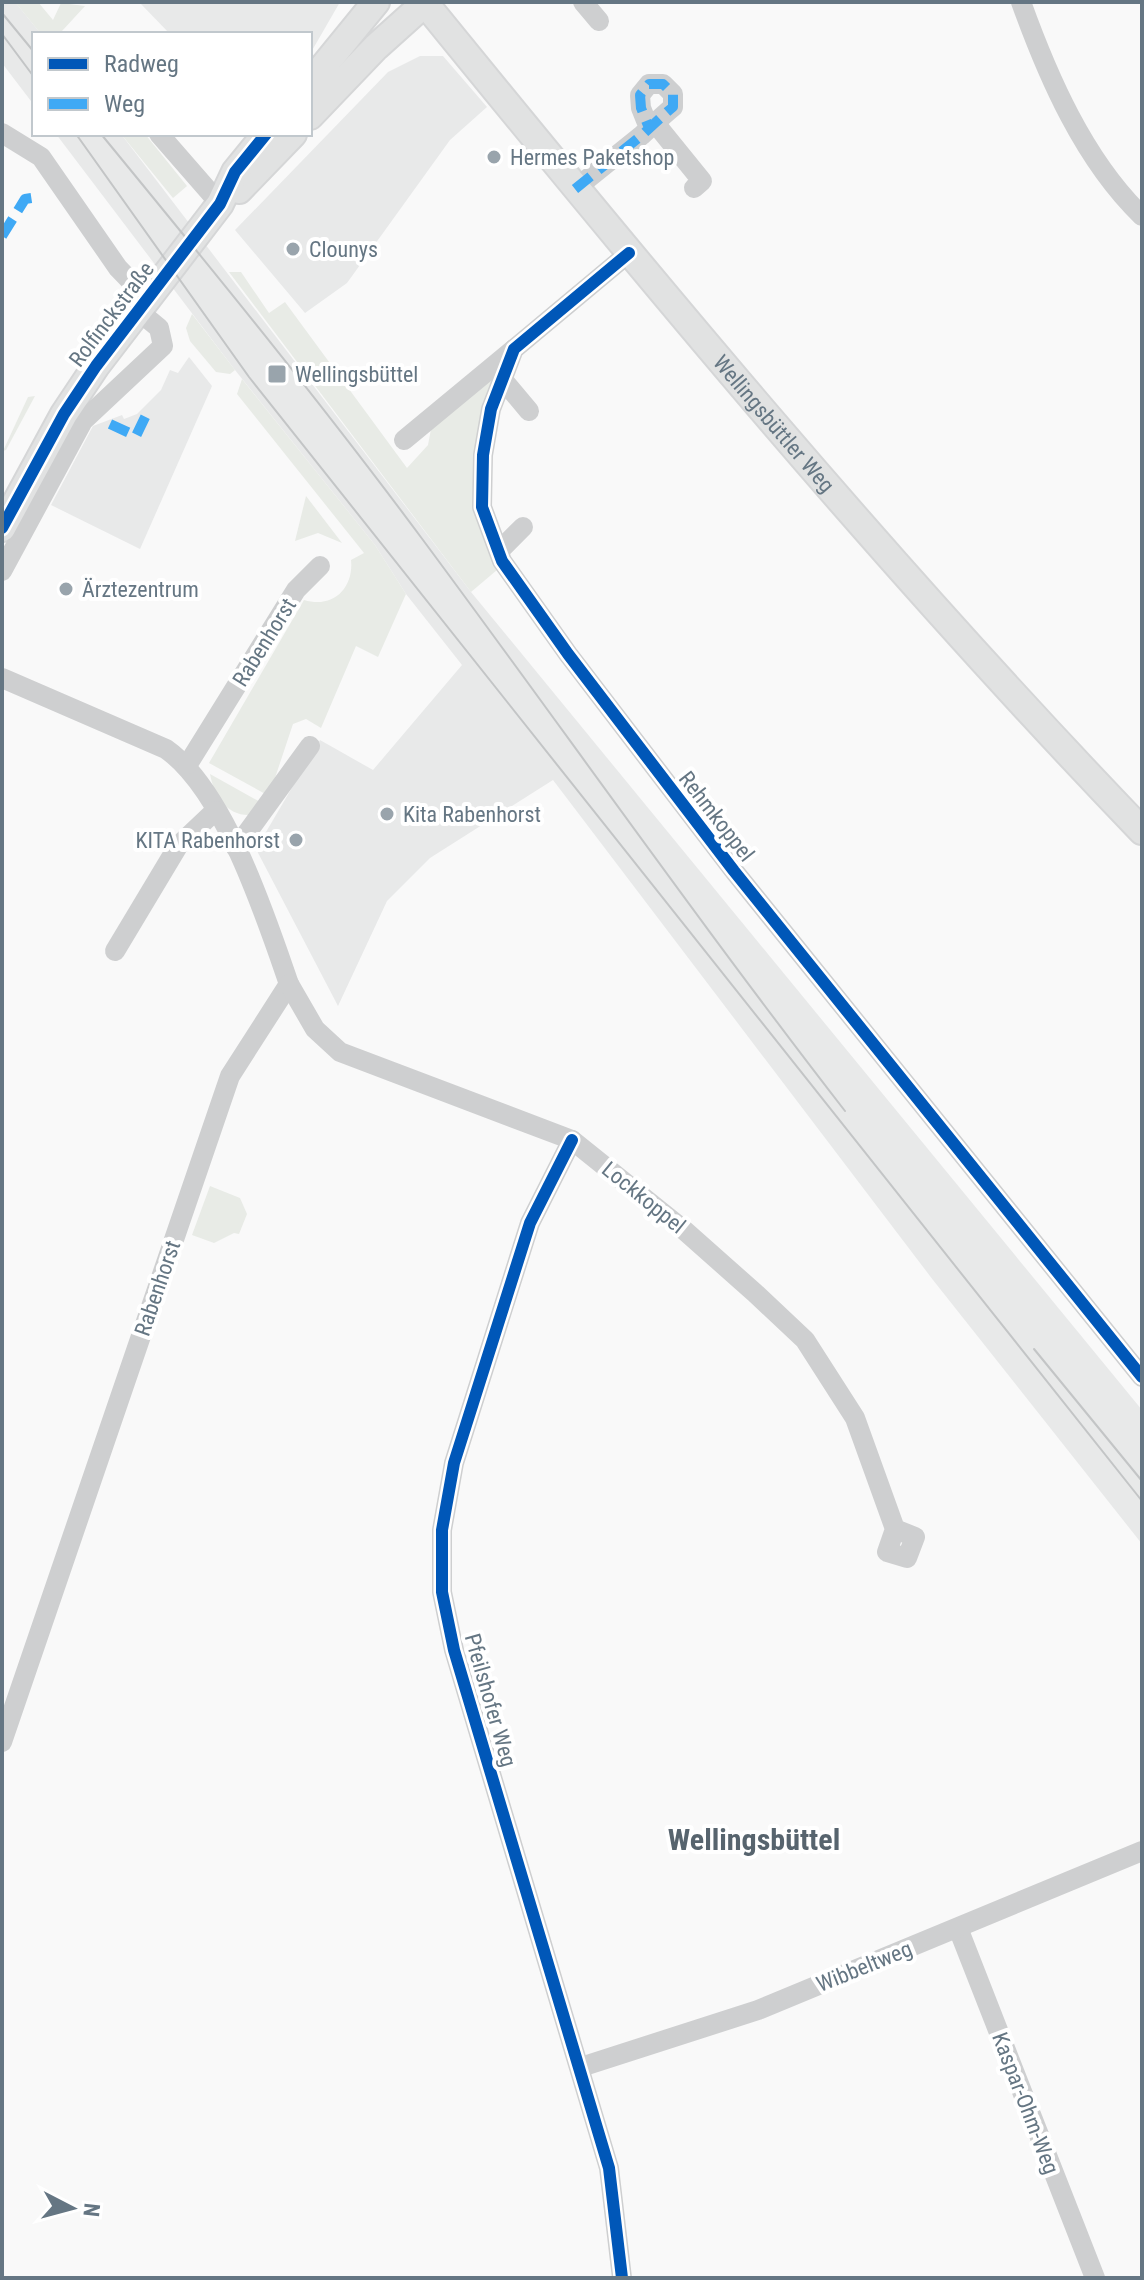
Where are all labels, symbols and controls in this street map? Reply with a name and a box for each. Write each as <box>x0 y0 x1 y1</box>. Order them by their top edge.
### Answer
legend <box>32 32 312 136</box>
text: Radweg <box>104 50 179 78</box>
text: Weg <box>104 90 145 118</box>
place label: Hermes Paketshop <box>510 145 674 170</box>
marker: Hermes Paketshop <box>485 148 503 166</box>
place label: Clounys <box>309 237 378 262</box>
marker: Clounys <box>284 240 302 258</box>
street label: Rolfinckstraße <box>64 257 159 372</box>
street label: Wellingsbüttler Weg <box>708 350 840 498</box>
place label: Wellingsbüttel <box>295 362 418 387</box>
marker: Wellingsbüttel <box>266 363 288 385</box>
place label: Ärztezentrum <box>82 577 199 602</box>
marker: Ärztezentrum <box>57 580 75 598</box>
street label: Rabenhorst <box>228 594 301 691</box>
street label: Rehmkoppel <box>674 766 759 866</box>
place label: Kita Rabenhorst <box>403 802 541 827</box>
marker: Kita Rabenhorst <box>378 805 396 823</box>
place label: KITA Rabenhorst <box>136 828 280 853</box>
marker: KITA Rabenhorst <box>287 831 305 849</box>
street label: Lockkoppel <box>597 1156 690 1238</box>
street label: Rabenhorst <box>130 1237 185 1339</box>
street label: Pfeilshofer Weg <box>460 1631 521 1770</box>
district label: Wellingsbüttel <box>668 1822 840 1857</box>
street label: Wibbeltweg <box>813 1936 916 1997</box>
street label: Kaspar-Ohm-Weg <box>987 2029 1064 2177</box>
north arrow <box>32 2168 112 2248</box>
text: N <box>78 2202 105 2218</box>

